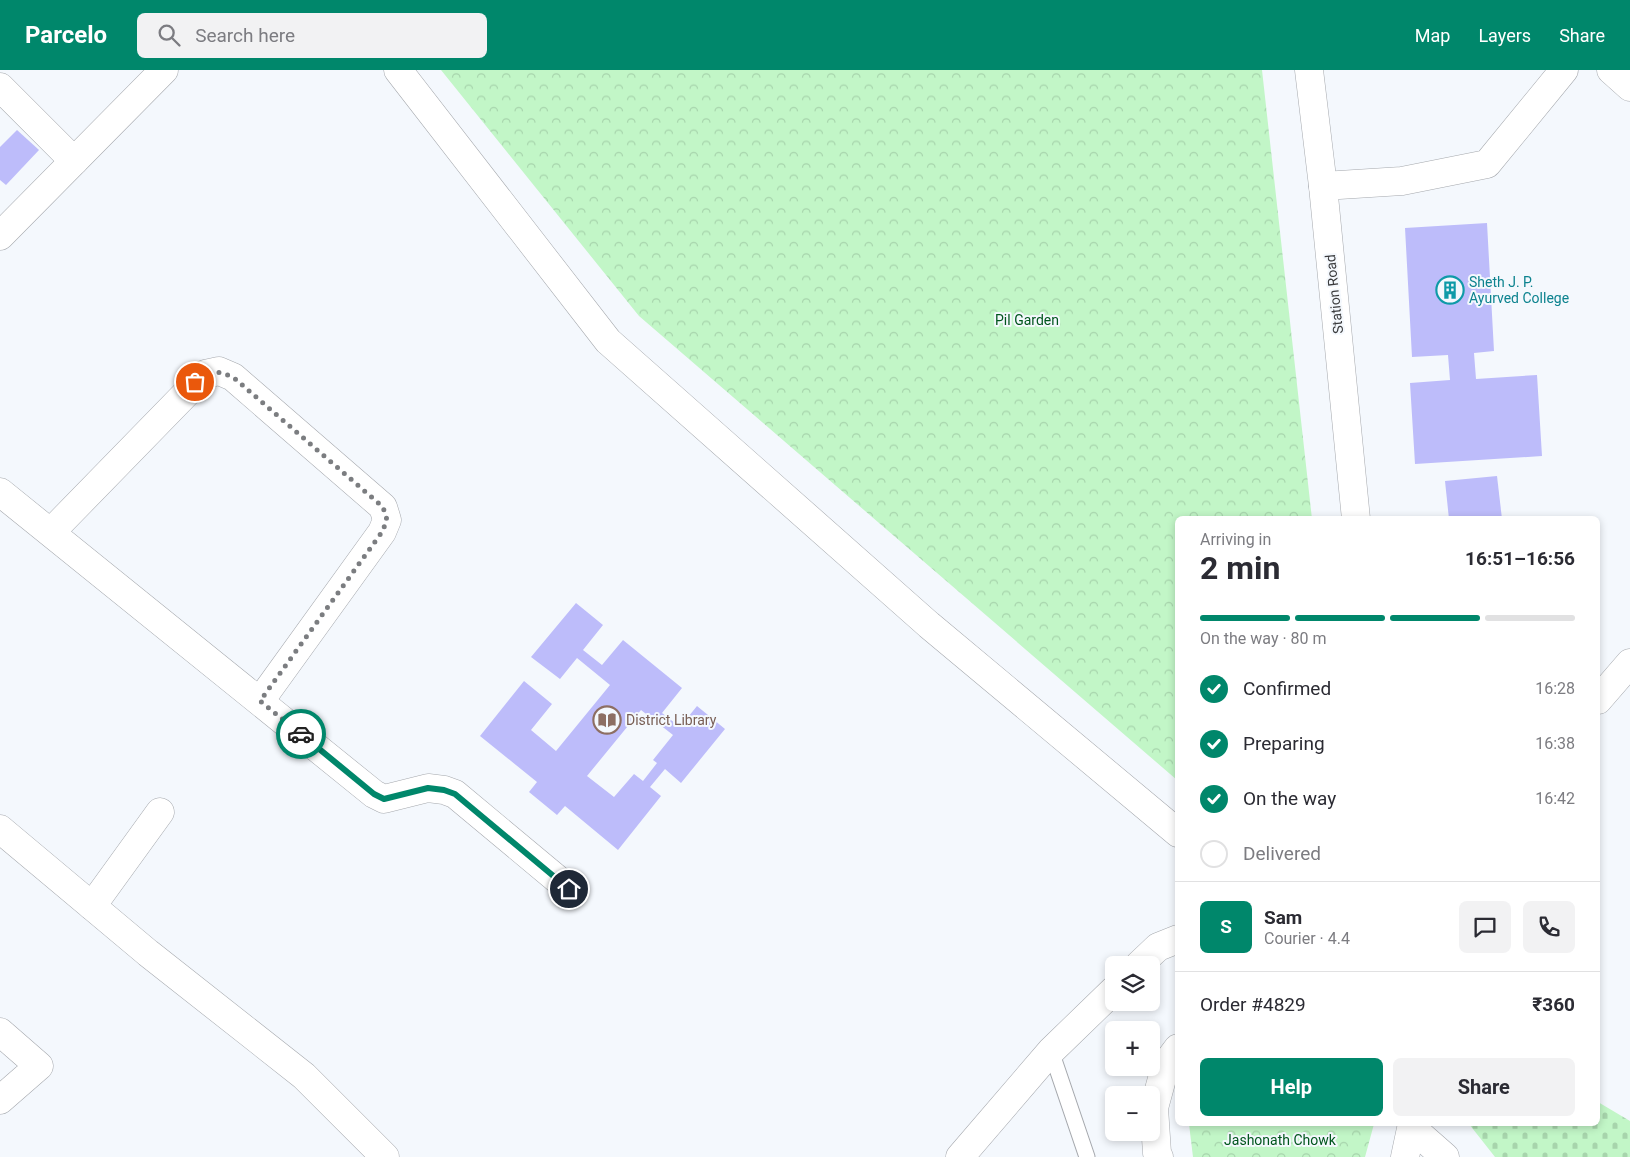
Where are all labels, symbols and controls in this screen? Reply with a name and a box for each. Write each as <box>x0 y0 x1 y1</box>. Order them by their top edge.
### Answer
search box <box>137 13 487 58</box>
text: Parcelo <box>25 21 107 49</box>
icon: search <box>155 21 183 49</box>
text: Search here <box>195 24 295 47</box>
text: Map <box>1415 25 1450 46</box>
text: Layers <box>1478 25 1531 46</box>
text: Share <box>1559 25 1605 46</box>
street label: Station Road <box>1322 253 1346 335</box>
place label: Sheth J. P. Ayurved College <box>1469 274 1569 306</box>
building icon: Sheth J. P. Ayurved College <box>1435 275 1465 305</box>
park label: Pil Garden <box>995 312 1059 328</box>
pin <box>174 361 216 403</box>
icon: bag <box>181 368 209 396</box>
text: Arriving in <box>1200 530 1271 549</box>
text: 16:51–16:56 <box>1465 547 1575 570</box>
text: 2 min <box>1200 549 1280 587</box>
text: On the way · 80 m <box>1200 629 1327 648</box>
icon: check <box>1200 675 1228 703</box>
text: Confirmed <box>1243 677 1331 700</box>
text: 16:28 <box>1535 679 1575 698</box>
library icon: District Library <box>592 705 622 735</box>
courier <box>276 709 326 759</box>
place label: District Library <box>626 712 717 728</box>
icon: car <box>287 720 315 748</box>
icon: check <box>1200 730 1228 758</box>
text: Preparing <box>1243 732 1325 755</box>
text: 16:38 <box>1535 734 1575 753</box>
icon: check <box>1200 785 1228 813</box>
text: On the way <box>1243 787 1336 810</box>
text: 16:42 <box>1535 789 1575 808</box>
text: Delivered <box>1243 842 1321 865</box>
pin <box>548 868 590 910</box>
icon: home <box>555 875 583 903</box>
button: chat <box>1459 901 1511 953</box>
button: phone <box>1523 901 1575 953</box>
text: Sam <box>1264 906 1302 929</box>
text: S <box>1220 915 1232 938</box>
text: Courier · 4.4 <box>1264 929 1350 948</box>
map controls <box>1105 956 1160 1141</box>
button: layers <box>1105 956 1160 1011</box>
text: Order #4829 <box>1200 993 1306 1016</box>
text: ₹360 <box>1532 993 1575 1016</box>
button: + <box>1105 1021 1160 1076</box>
button: Help <box>1200 1058 1383 1116</box>
button: Share <box>1393 1058 1575 1116</box>
button: − <box>1105 1086 1160 1141</box>
park label: Jashonath Chowk <box>1224 1132 1337 1148</box>

